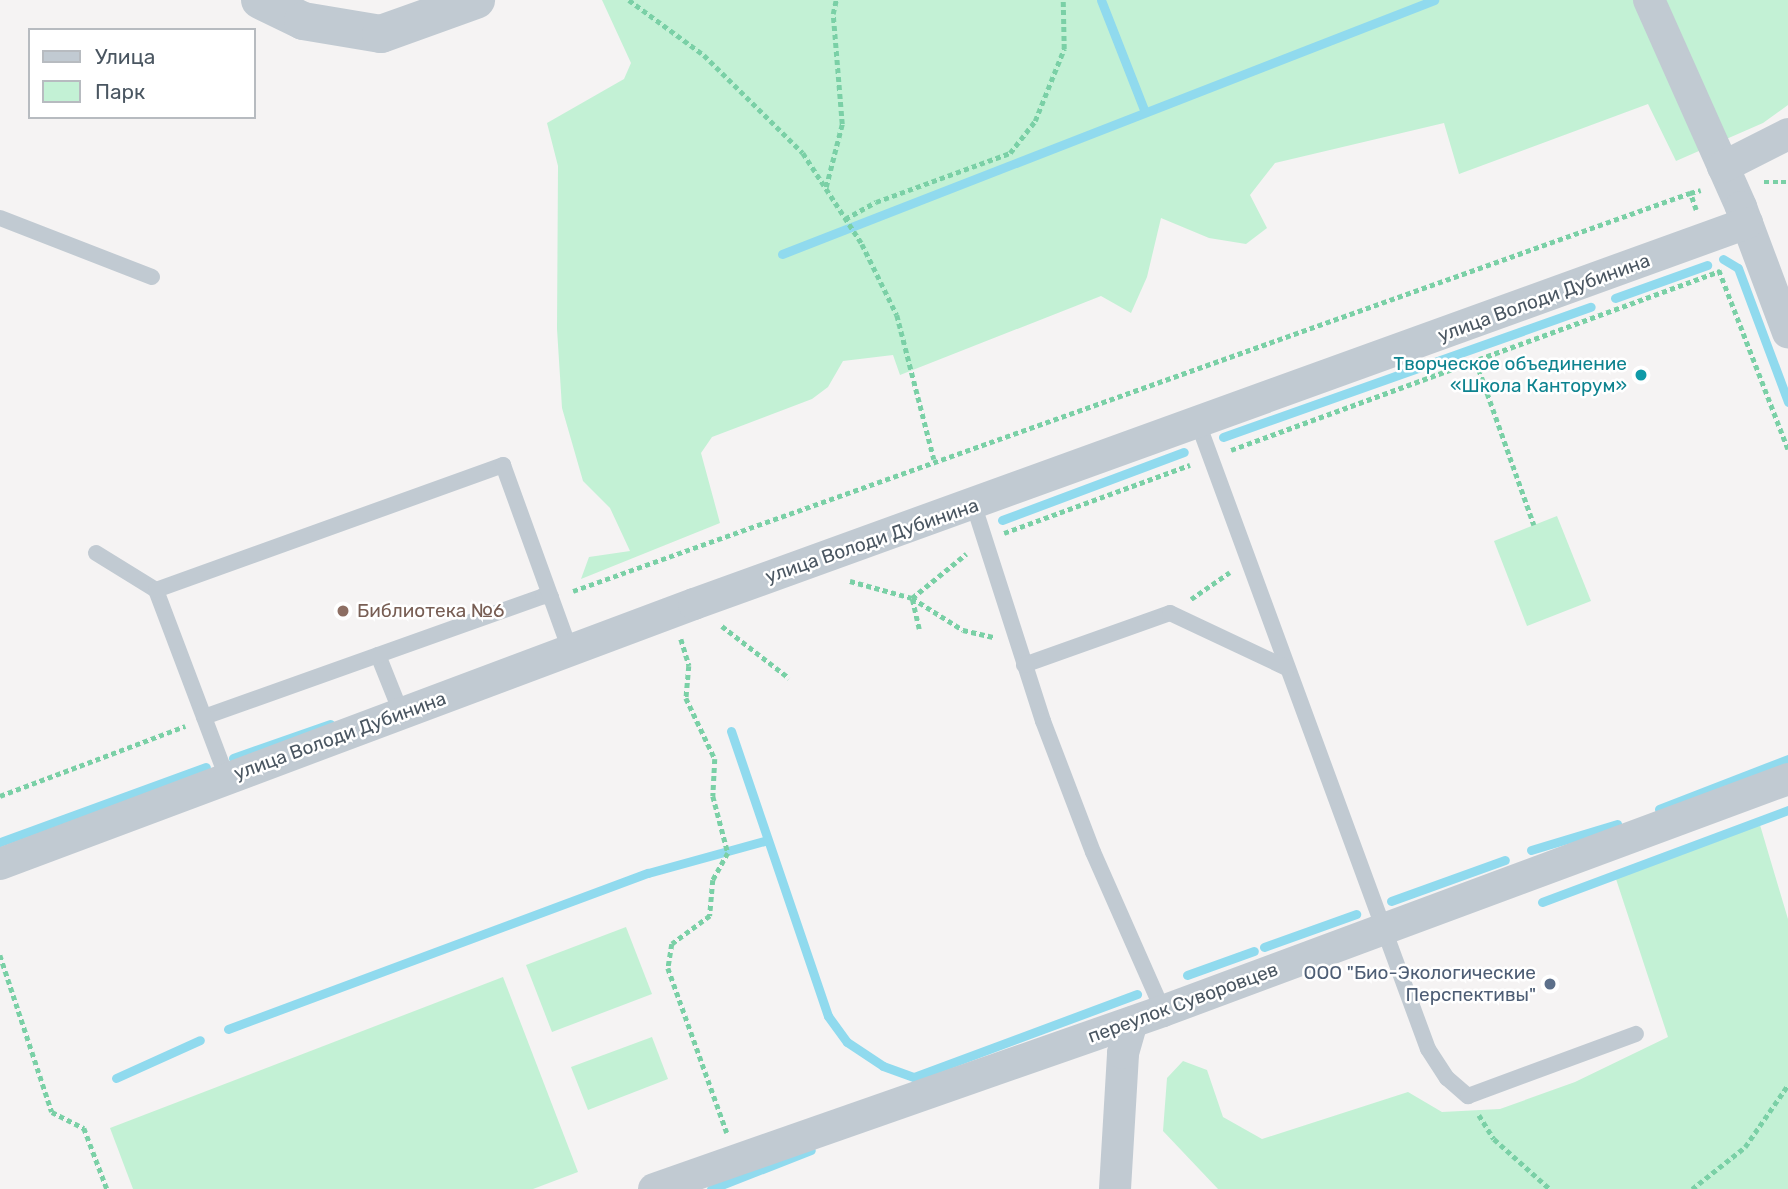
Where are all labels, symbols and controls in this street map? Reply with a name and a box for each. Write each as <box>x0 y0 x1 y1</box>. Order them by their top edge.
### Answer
legend <box>28 28 256 119</box>
text: Улица <box>95 44 155 69</box>
text: Парк <box>95 79 145 104</box>
street label: улица Володи Дубинина <box>1435 249 1653 347</box>
place label: Творческое объединение «Школа Канторум» <box>1393 353 1627 397</box>
marker: Творческое объединение «Школа Канторум» <box>1633 367 1649 383</box>
street label: улица Володи Дубинина <box>762 494 982 588</box>
place label: Библиотека №6 <box>357 600 504 622</box>
marker: Библиотека №6 <box>335 603 351 619</box>
street label: улица Володи Дубинина <box>231 687 449 785</box>
street label: переулок Суворовцев <box>1085 958 1281 1048</box>
place label: ООО "Био-Экологические Перспективы" <box>1304 962 1536 1006</box>
marker: ООО "Био-Экологические Перспективы" <box>1542 976 1558 992</box>

